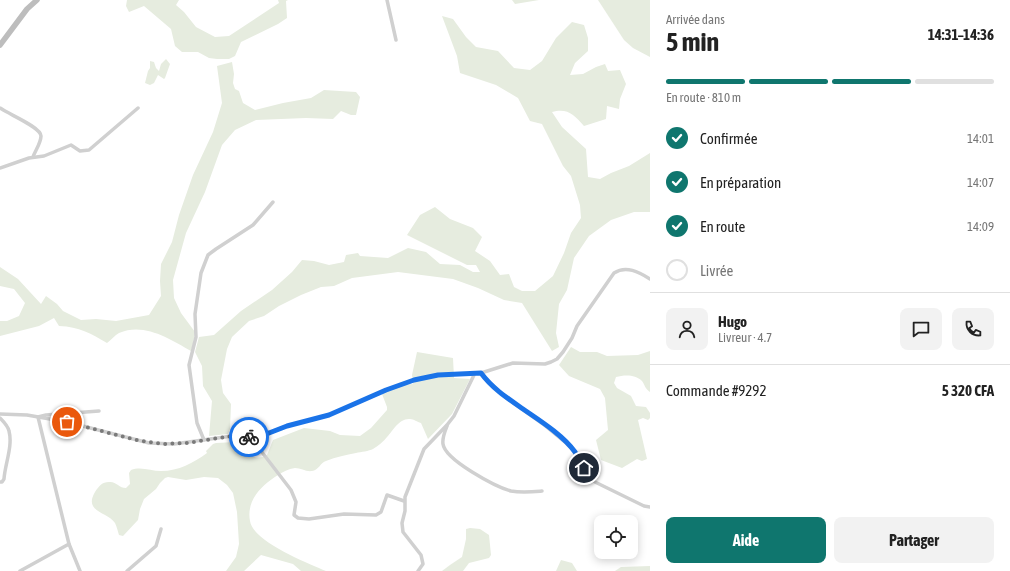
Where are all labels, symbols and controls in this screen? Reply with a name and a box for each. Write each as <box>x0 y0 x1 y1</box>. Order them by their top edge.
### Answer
text: Arrivée dans <box>666 12 725 27</box>
text: 14:31–14:36 <box>928 26 994 43</box>
text: 5 min <box>666 27 719 57</box>
text: En route · 810 m <box>666 90 741 105</box>
icon: check <box>666 127 688 149</box>
text: Confirmée <box>700 130 757 147</box>
text: 14:01 <box>967 131 994 146</box>
icon: check <box>666 171 688 193</box>
text: En préparation <box>700 174 781 191</box>
text: 14:07 <box>967 175 994 190</box>
icon: check <box>666 215 688 237</box>
text: En route <box>700 218 745 235</box>
text: 14:09 <box>967 219 994 234</box>
text: Livrée <box>700 262 733 279</box>
button: person <box>666 308 708 350</box>
button: chat <box>900 308 942 350</box>
button: phone <box>952 308 994 350</box>
text: Hugo <box>718 313 747 330</box>
text: Livreur · 4.7 <box>718 330 772 345</box>
text: Commande #9292 <box>666 382 766 399</box>
text: 5 320 CFA <box>942 382 994 399</box>
pin <box>50 405 84 439</box>
icon: bag <box>56 411 78 433</box>
courier <box>229 417 269 457</box>
icon: bike <box>238 426 260 448</box>
pin <box>567 451 601 485</box>
icon: home <box>573 457 595 479</box>
map controls <box>594 515 638 559</box>
button: locate <box>594 515 638 559</box>
button: Aide <box>666 517 826 563</box>
button: Partager <box>834 517 994 563</box>

